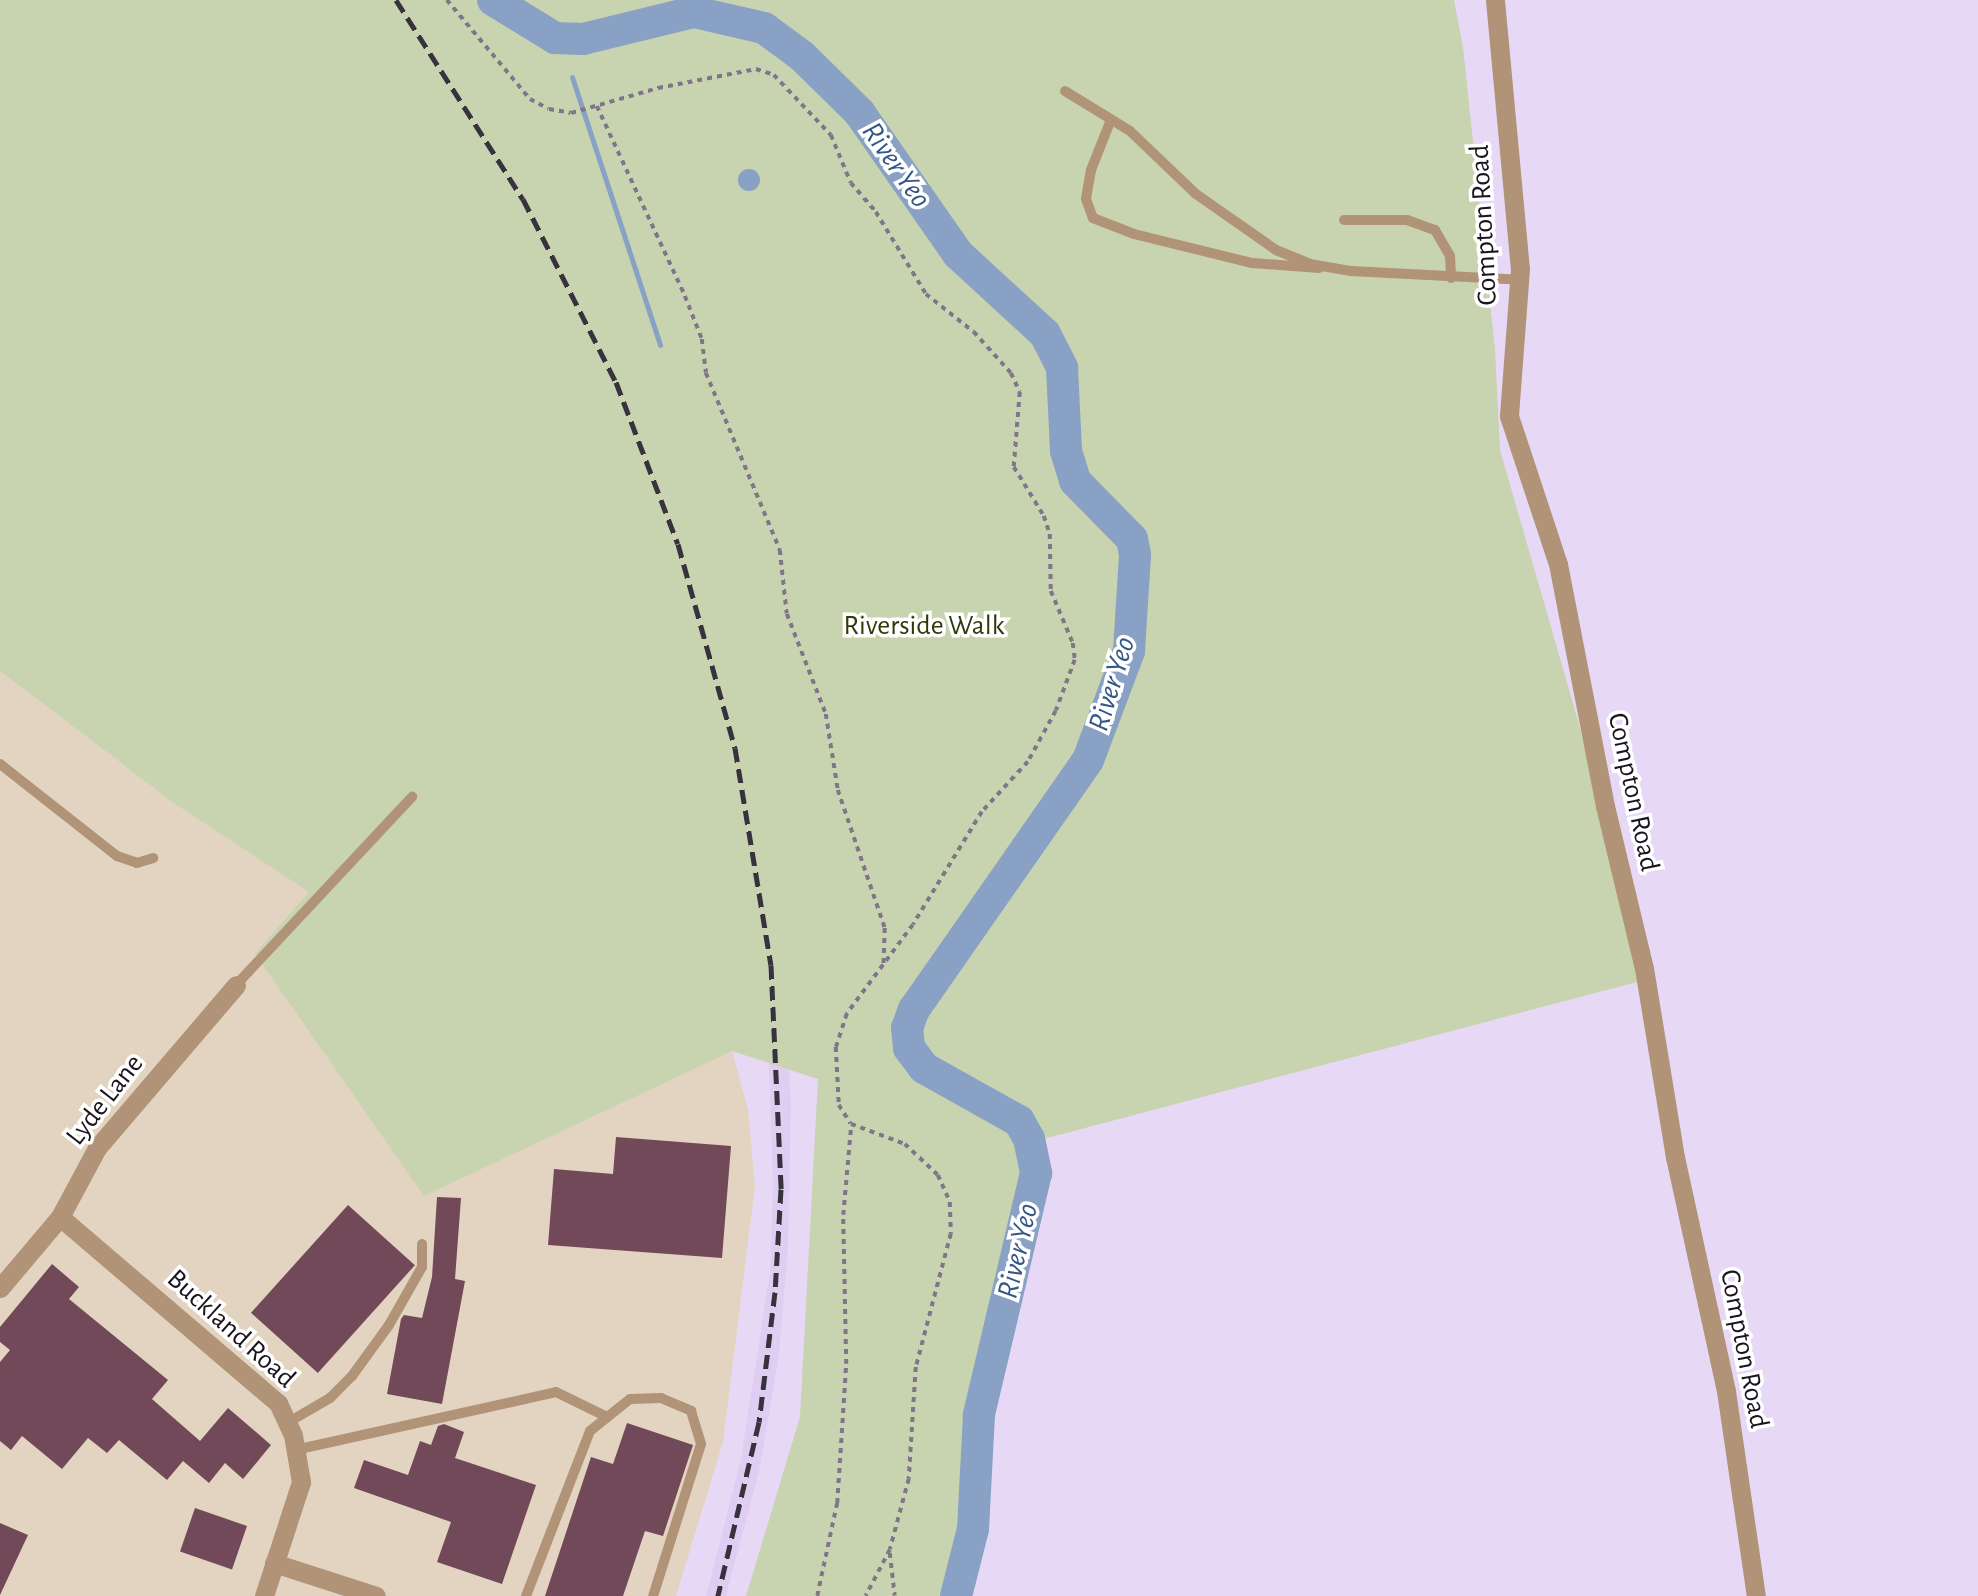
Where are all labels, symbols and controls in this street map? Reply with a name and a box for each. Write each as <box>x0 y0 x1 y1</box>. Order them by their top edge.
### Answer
water label: River Yeo <box>854 115 938 215</box>
street label: Compton Road <box>1463 144 1505 306</box>
park label: Riverside Walk <box>844 609 1004 643</box>
water label: River Yeo <box>1081 633 1143 735</box>
street label: Compton Road <box>1600 710 1666 874</box>
street label: Lyde Lane <box>59 1048 151 1152</box>
water label: River Yeo <box>990 1200 1046 1302</box>
street label: Buckland Road <box>160 1262 302 1396</box>
street label: Compton Road <box>1712 1267 1776 1431</box>

